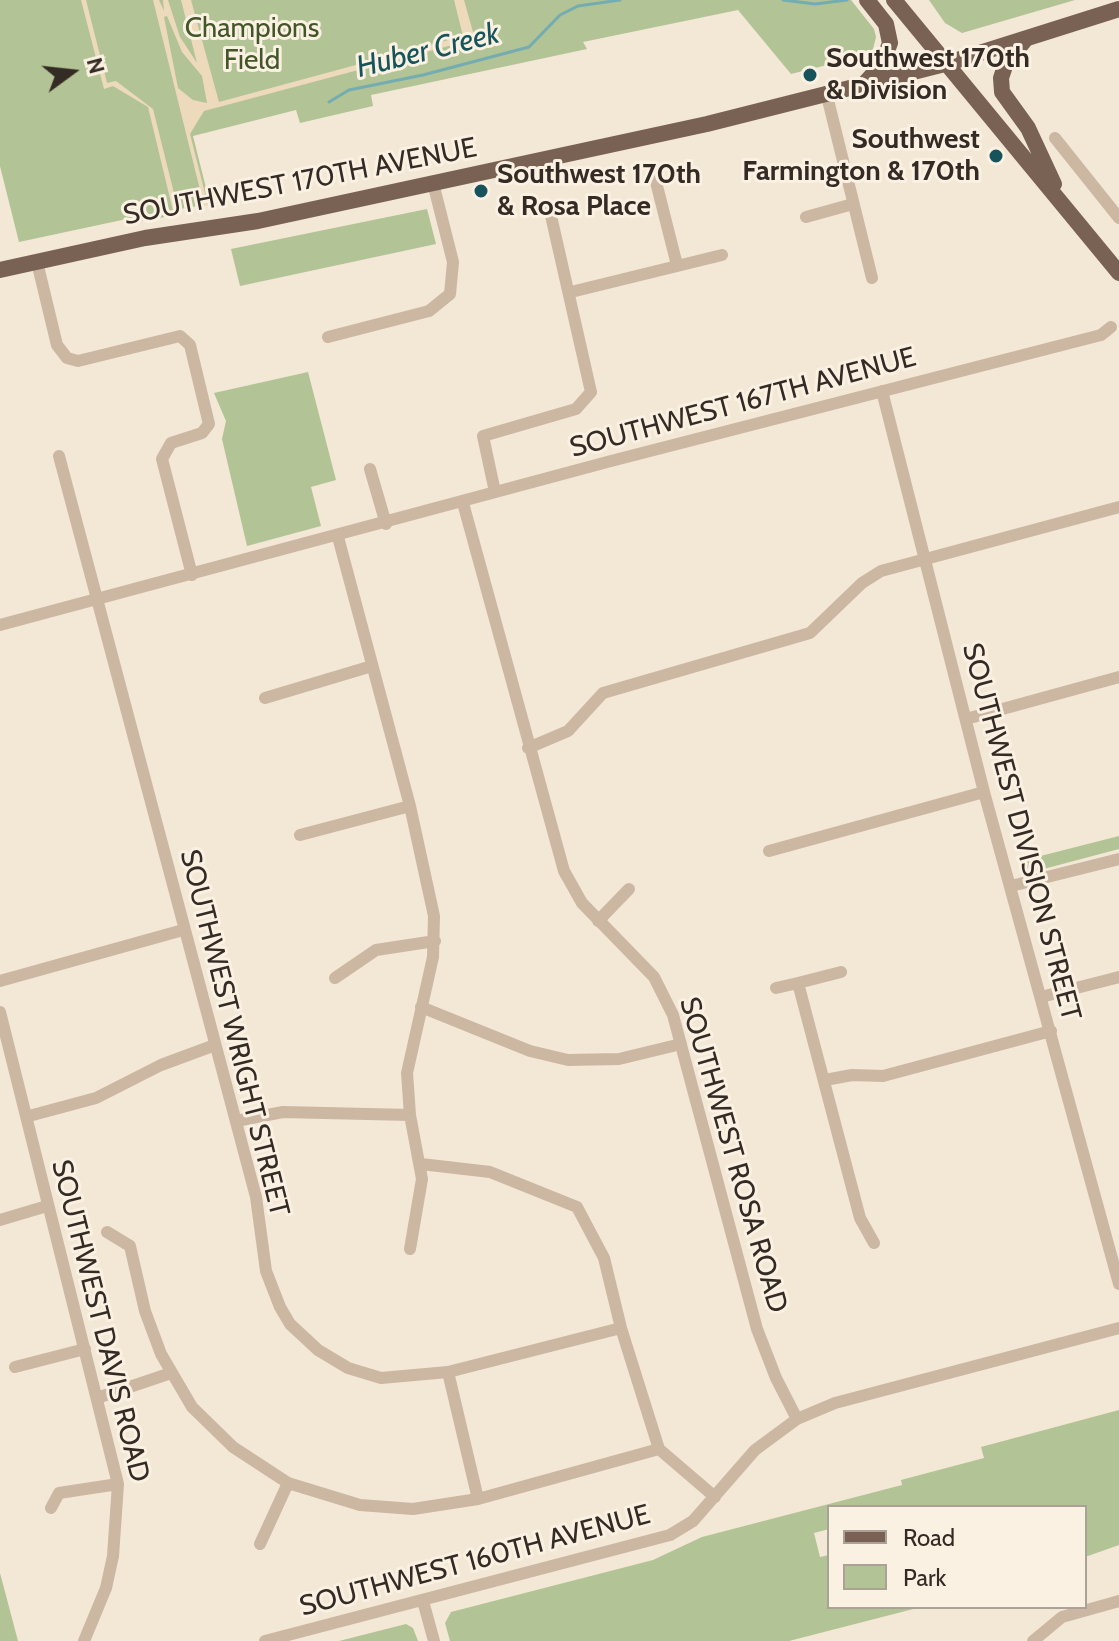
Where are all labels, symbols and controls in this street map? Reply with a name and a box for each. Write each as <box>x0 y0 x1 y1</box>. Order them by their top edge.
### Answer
park label: Champions Field <box>185 12 319 78</box>
water label: Huber Creek <box>353 16 503 86</box>
north arrow <box>32 32 112 112</box>
place label: Southwest 170th & Division <box>826 42 1030 108</box>
text: N <box>81 55 111 77</box>
marker: Southwest 170th & Division <box>801 66 819 84</box>
place label: Southwest Farmington & 170th <box>742 123 980 189</box>
street label: SOUTHWEST 170TH AVENUE <box>120 131 480 233</box>
marker: Southwest Farmington & 170th <box>987 147 1005 165</box>
place label: Southwest 170th & Rosa Place <box>497 158 701 224</box>
marker: Southwest 170th & Rosa Place <box>472 182 490 200</box>
street label: SOUTHWEST 167TH AVENUE <box>566 341 920 465</box>
street label: SOUTHWEST DIVISION STREET <box>954 640 1088 1024</box>
street label: SOUTHWEST WRIGHT STREET <box>172 846 296 1220</box>
street label: SOUTHWEST ROSA ROAD <box>672 993 794 1317</box>
street label: SOUTHWEST DAVIS ROAD <box>44 1156 156 1486</box>
street label: SOUTHWEST 160TH AVENUE <box>296 1498 654 1624</box>
legend <box>827 1505 1087 1609</box>
text: Road <box>903 1523 955 1552</box>
text: Park <box>903 1563 946 1592</box>

